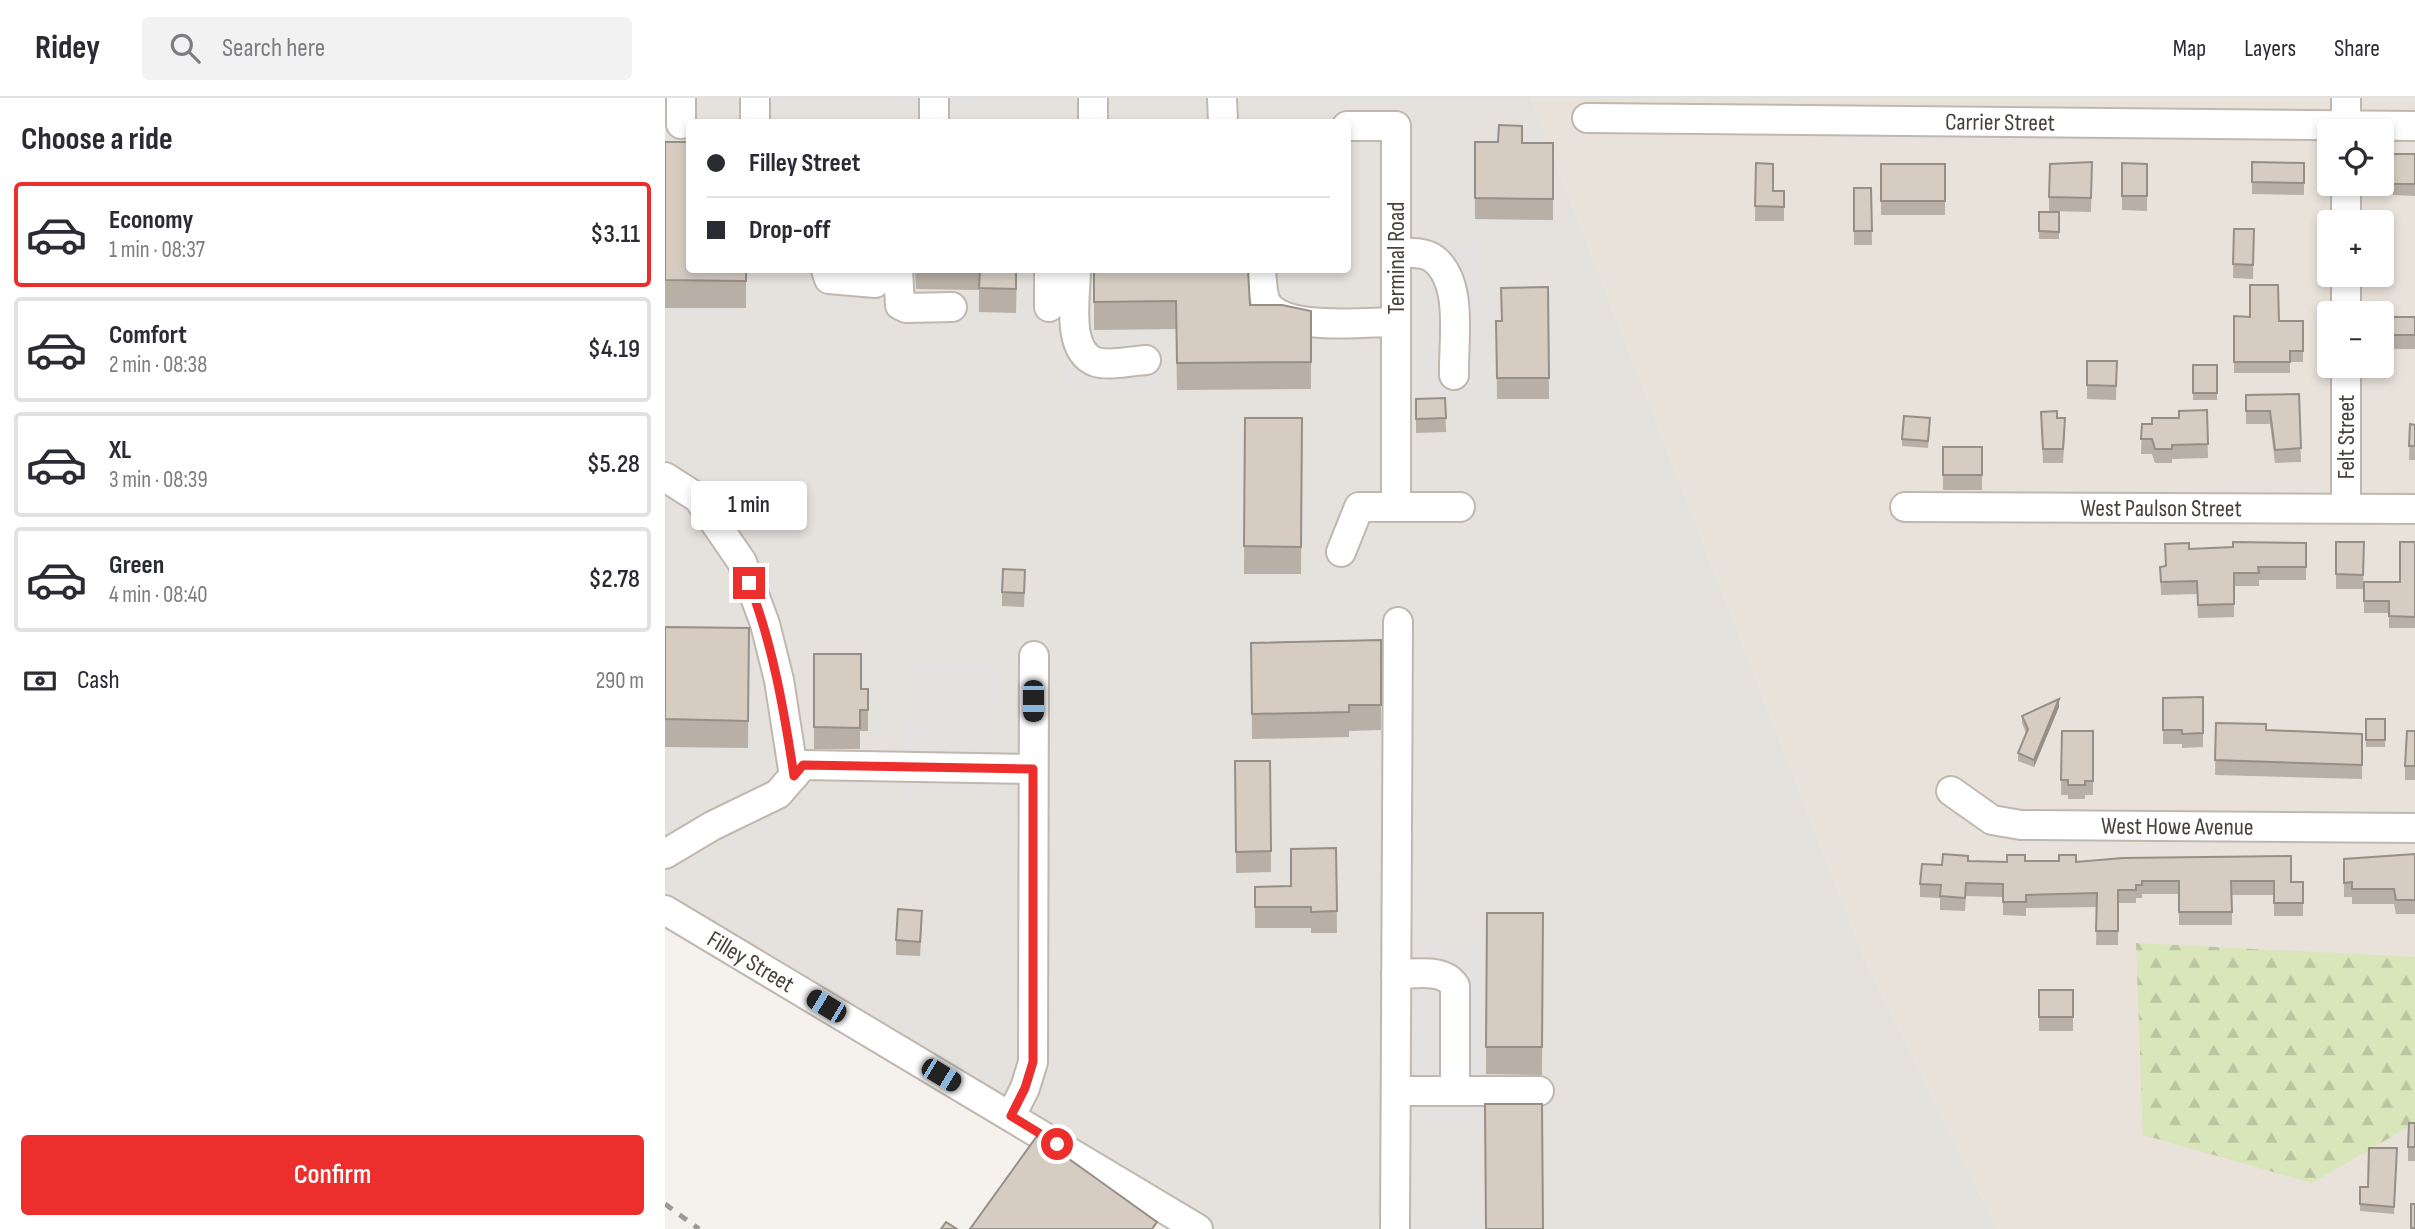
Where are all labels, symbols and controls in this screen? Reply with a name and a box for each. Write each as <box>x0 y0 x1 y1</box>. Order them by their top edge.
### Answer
search box <box>142 17 632 80</box>
text: Ridey <box>35 28 100 68</box>
icon: search <box>166 29 204 67</box>
text: Search here <box>222 33 325 64</box>
text: Map <box>2173 34 2206 63</box>
text: Layers <box>2244 34 2296 63</box>
text: Share <box>2334 34 2380 63</box>
street label: Carrier Street <box>1945 107 2055 138</box>
map controls <box>2317 119 2394 378</box>
button: locate <box>2317 119 2394 196</box>
text: Choose a ride <box>21 120 173 159</box>
text: Filley Street <box>749 148 860 179</box>
street label: Terminal Road <box>1382 202 1411 314</box>
icon: car <box>25 203 88 266</box>
text: Economy <box>109 205 193 236</box>
button: + <box>2317 210 2394 287</box>
text: Drop-off <box>749 215 830 246</box>
text: $3.11 <box>590 219 640 250</box>
text: 1 min · 08:37 <box>109 236 205 264</box>
button: − <box>2317 301 2394 378</box>
icon: car <box>25 318 88 381</box>
text: Comfort <box>109 320 187 351</box>
text: $4.19 <box>588 334 640 365</box>
text: 2 min · 08:38 <box>109 351 207 379</box>
street label: Felt Street <box>2332 395 2361 479</box>
icon: car <box>25 433 88 496</box>
text: XL <box>109 435 131 466</box>
text: $5.28 <box>587 449 640 480</box>
text: 3 min · 08:39 <box>109 466 208 494</box>
callout: 1 min <box>691 482 807 531</box>
text: 1 min <box>728 491 770 519</box>
street label: West Paulson Street <box>2080 494 2242 523</box>
icon: car <box>25 548 88 611</box>
text: Green <box>109 550 164 581</box>
text: $2.78 <box>588 564 640 595</box>
route end <box>733 567 765 599</box>
text: 4 min · 08:40 <box>109 581 208 609</box>
icon: cash <box>21 662 59 700</box>
text: Cash <box>77 665 120 696</box>
text: 290 m <box>596 667 644 695</box>
car <box>1023 680 1044 722</box>
street label: West Howe Avenue <box>2101 812 2254 842</box>
street label: Filley Street <box>702 925 799 999</box>
car <box>803 986 850 1026</box>
car <box>918 1055 965 1095</box>
route start <box>1041 1128 1073 1160</box>
button: Confirm <box>21 1135 644 1215</box>

